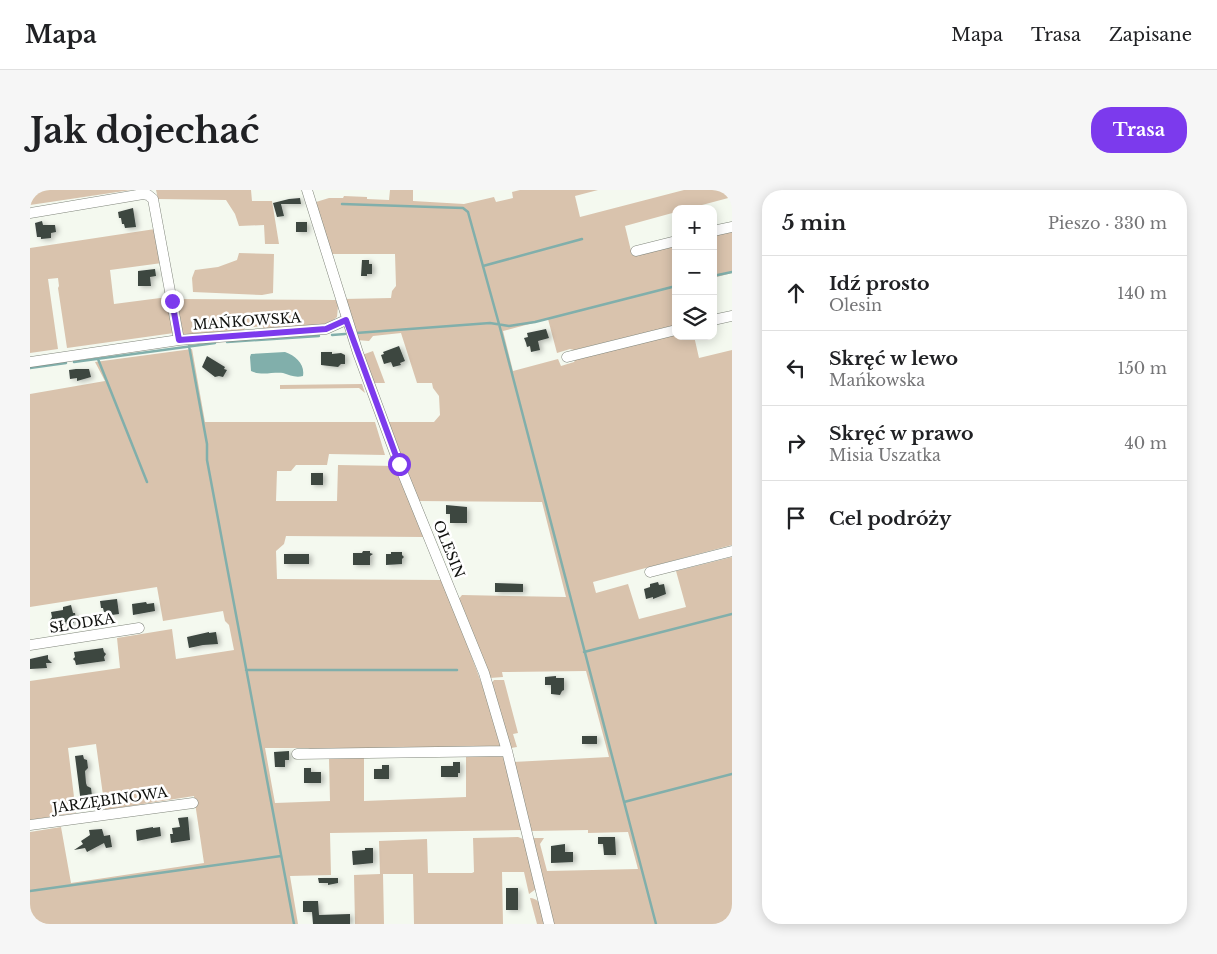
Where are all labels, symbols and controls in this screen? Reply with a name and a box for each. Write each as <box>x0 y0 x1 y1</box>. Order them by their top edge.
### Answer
text: Mapa <box>25 20 97 49</box>
text: Mapa <box>951 24 1003 46</box>
text: Trasa <box>1031 24 1081 46</box>
text: Zapisane <box>1109 24 1192 46</box>
button: Trasa <box>1091 107 1187 153</box>
text: Jak dojechać <box>30 109 259 152</box>
map controls <box>672 205 717 340</box>
button: + <box>672 205 717 250</box>
text: 5 min <box>782 210 846 236</box>
text: Pieszo · 330 m <box>1048 213 1167 233</box>
button: − <box>672 250 717 295</box>
text: Idź prosto <box>829 272 930 295</box>
icon: ahead <box>782 279 810 307</box>
text: 140 m <box>1117 283 1167 303</box>
route end <box>161 290 184 313</box>
button: layers <box>672 295 717 340</box>
text: Olesin <box>829 295 882 315</box>
street label: MAŃKOWSKA <box>192 307 302 334</box>
text: Skręć w lewo <box>829 347 958 370</box>
icon: left <box>782 354 810 382</box>
text: 150 m <box>1118 358 1167 378</box>
text: Mańkowska <box>829 370 925 390</box>
text: Skręć w prawo <box>829 422 974 445</box>
icon: right <box>782 429 810 457</box>
text: 40 m <box>1124 433 1167 453</box>
text: Misia Uszatka <box>829 445 941 465</box>
route start <box>388 453 411 476</box>
icon: arrive <box>782 504 810 532</box>
text: Cel podróży <box>829 507 951 530</box>
street label: OLESIN <box>429 517 469 581</box>
street label: SŁODKA <box>48 609 116 637</box>
street label: JARZĘBINOWA <box>49 783 169 817</box>

